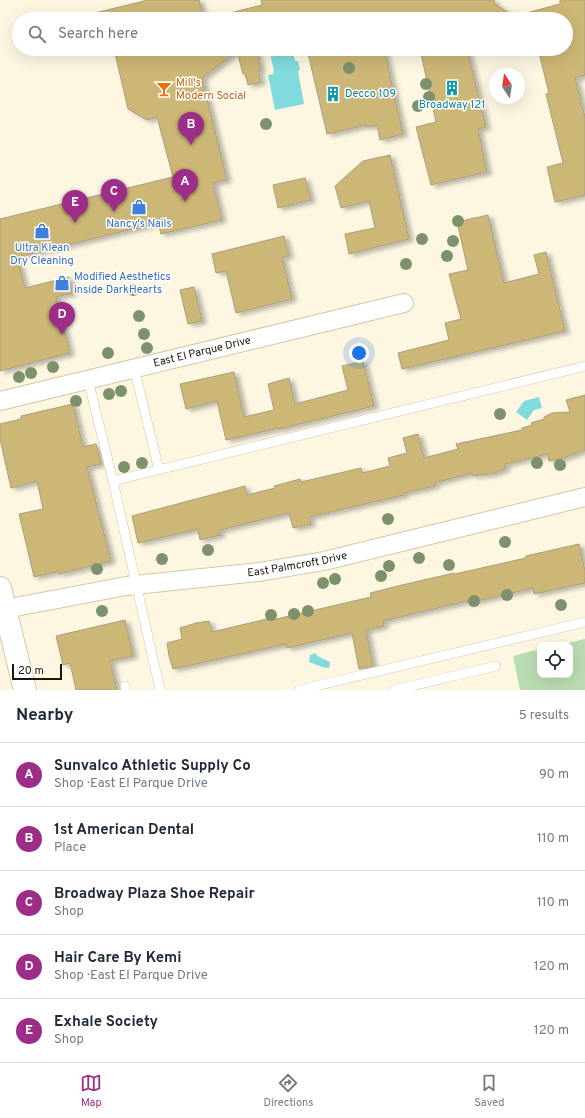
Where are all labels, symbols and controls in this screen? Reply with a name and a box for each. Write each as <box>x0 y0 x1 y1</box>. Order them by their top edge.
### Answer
search box <box>12 12 573 56</box>
icon: search <box>26 23 48 45</box>
text: Search here <box>58 25 138 44</box>
north arrow <box>489 68 525 104</box>
place label: Mill's Modern Social <box>176 76 246 103</box>
building icon: Broadway 121 <box>443 79 461 97</box>
bar icon: Mill's Modern Social <box>155 80 173 98</box>
building icon: Decco 109 <box>324 85 342 103</box>
place label: Decco 109 <box>345 87 396 101</box>
place label: Broadway 121 <box>419 98 485 112</box>
pin: B <box>178 112 204 145</box>
pin: A <box>172 169 198 202</box>
pin: C <box>101 179 127 212</box>
pin: E <box>62 190 88 223</box>
shop icon: Nancy's Nails <box>130 198 148 216</box>
place label: Nancy's Nails <box>106 217 172 231</box>
shop icon: Ultra Klean Dry Cleaning <box>33 222 51 240</box>
place label: Ultra Klean Dry Cleaning <box>10 241 74 268</box>
place label: Modified Aesthetics inside DarkHearts <box>74 270 171 297</box>
shop icon: Modified Aesthetics inside DarkHearts <box>53 274 71 292</box>
pin: D <box>49 302 75 335</box>
street label: East El Parque Drive <box>152 333 252 371</box>
your location <box>349 343 369 363</box>
street label: East Palmcroft Drive <box>247 549 349 580</box>
map controls <box>537 642 573 678</box>
button: locate <box>537 642 573 678</box>
scale bar <box>12 662 62 681</box>
text: 20 m <box>18 664 44 678</box>
text: Nearby <box>16 705 73 727</box>
text: 5 results <box>519 708 569 724</box>
text: Sunvalco Athletic Supply Co <box>54 757 251 776</box>
text: A <box>24 767 34 783</box>
text: 90 m <box>539 767 569 783</box>
text: Shop · East El Parque Drive <box>54 776 208 792</box>
text: 1st American Dental <box>54 821 194 840</box>
text: B <box>25 831 33 847</box>
text: 110 m <box>537 831 569 847</box>
text: Place <box>54 840 86 856</box>
text: Broadway Plaza Shoe Repair <box>54 885 255 904</box>
text: C <box>25 895 33 911</box>
text: 110 m <box>537 895 569 911</box>
text: Shop <box>54 904 84 920</box>
text: Hair Care By Kemi <box>54 949 181 968</box>
text: D <box>24 959 34 975</box>
text: 120 m <box>534 959 569 975</box>
text: Shop · East El Parque Drive <box>54 968 208 984</box>
text: Exhale Society <box>54 1013 158 1032</box>
text: E <box>25 1023 33 1039</box>
text: 120 m <box>534 1023 569 1039</box>
text: Shop <box>54 1032 84 1048</box>
tab: Map <box>80 1072 102 1110</box>
tab: Directions <box>263 1072 313 1110</box>
tab: Saved <box>474 1072 505 1110</box>

